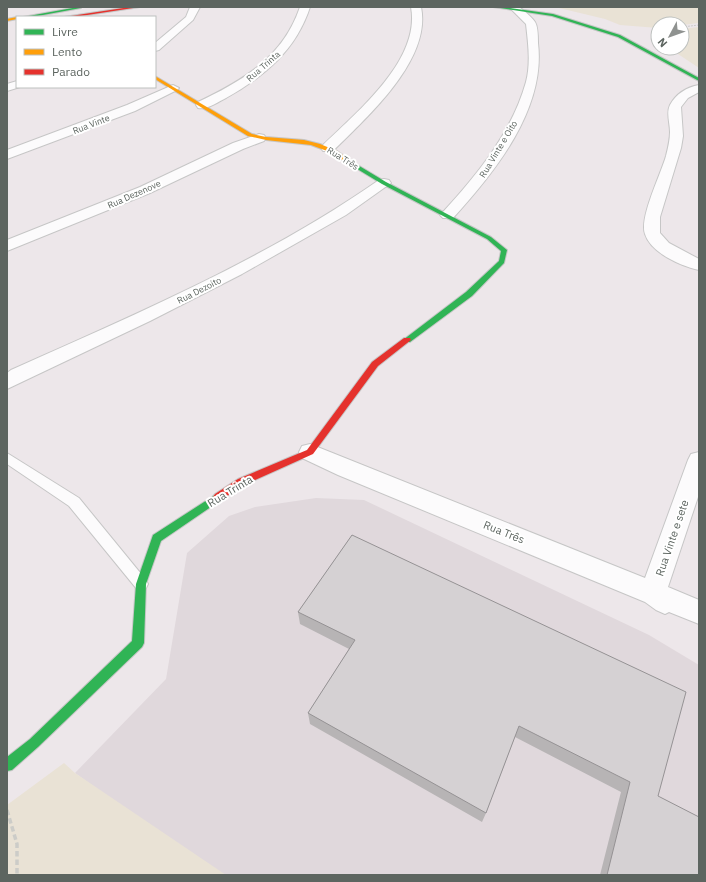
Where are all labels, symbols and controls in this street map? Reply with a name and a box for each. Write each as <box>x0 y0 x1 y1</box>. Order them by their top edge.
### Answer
legend <box>16 16 156 88</box>
north arrow <box>650 16 690 56</box>
text: Livre <box>52 24 78 39</box>
text: N <box>655 35 670 50</box>
text: Lento <box>52 44 82 59</box>
street label: Rua Trinta <box>244 48 282 84</box>
text: Parado <box>52 64 90 79</box>
street label: Rua Vinte <box>71 112 111 136</box>
street label: Rua Vinte e Oito <box>477 118 519 180</box>
street label: Rua Três <box>325 144 361 172</box>
street label: Rua Dezenove <box>106 177 162 211</box>
street label: Rua Dezoito <box>175 274 223 306</box>
street label: Rua Trinta <box>205 472 255 510</box>
street label: Rua Vinte e sete <box>652 498 692 578</box>
street label: Rua Três <box>481 517 527 547</box>

